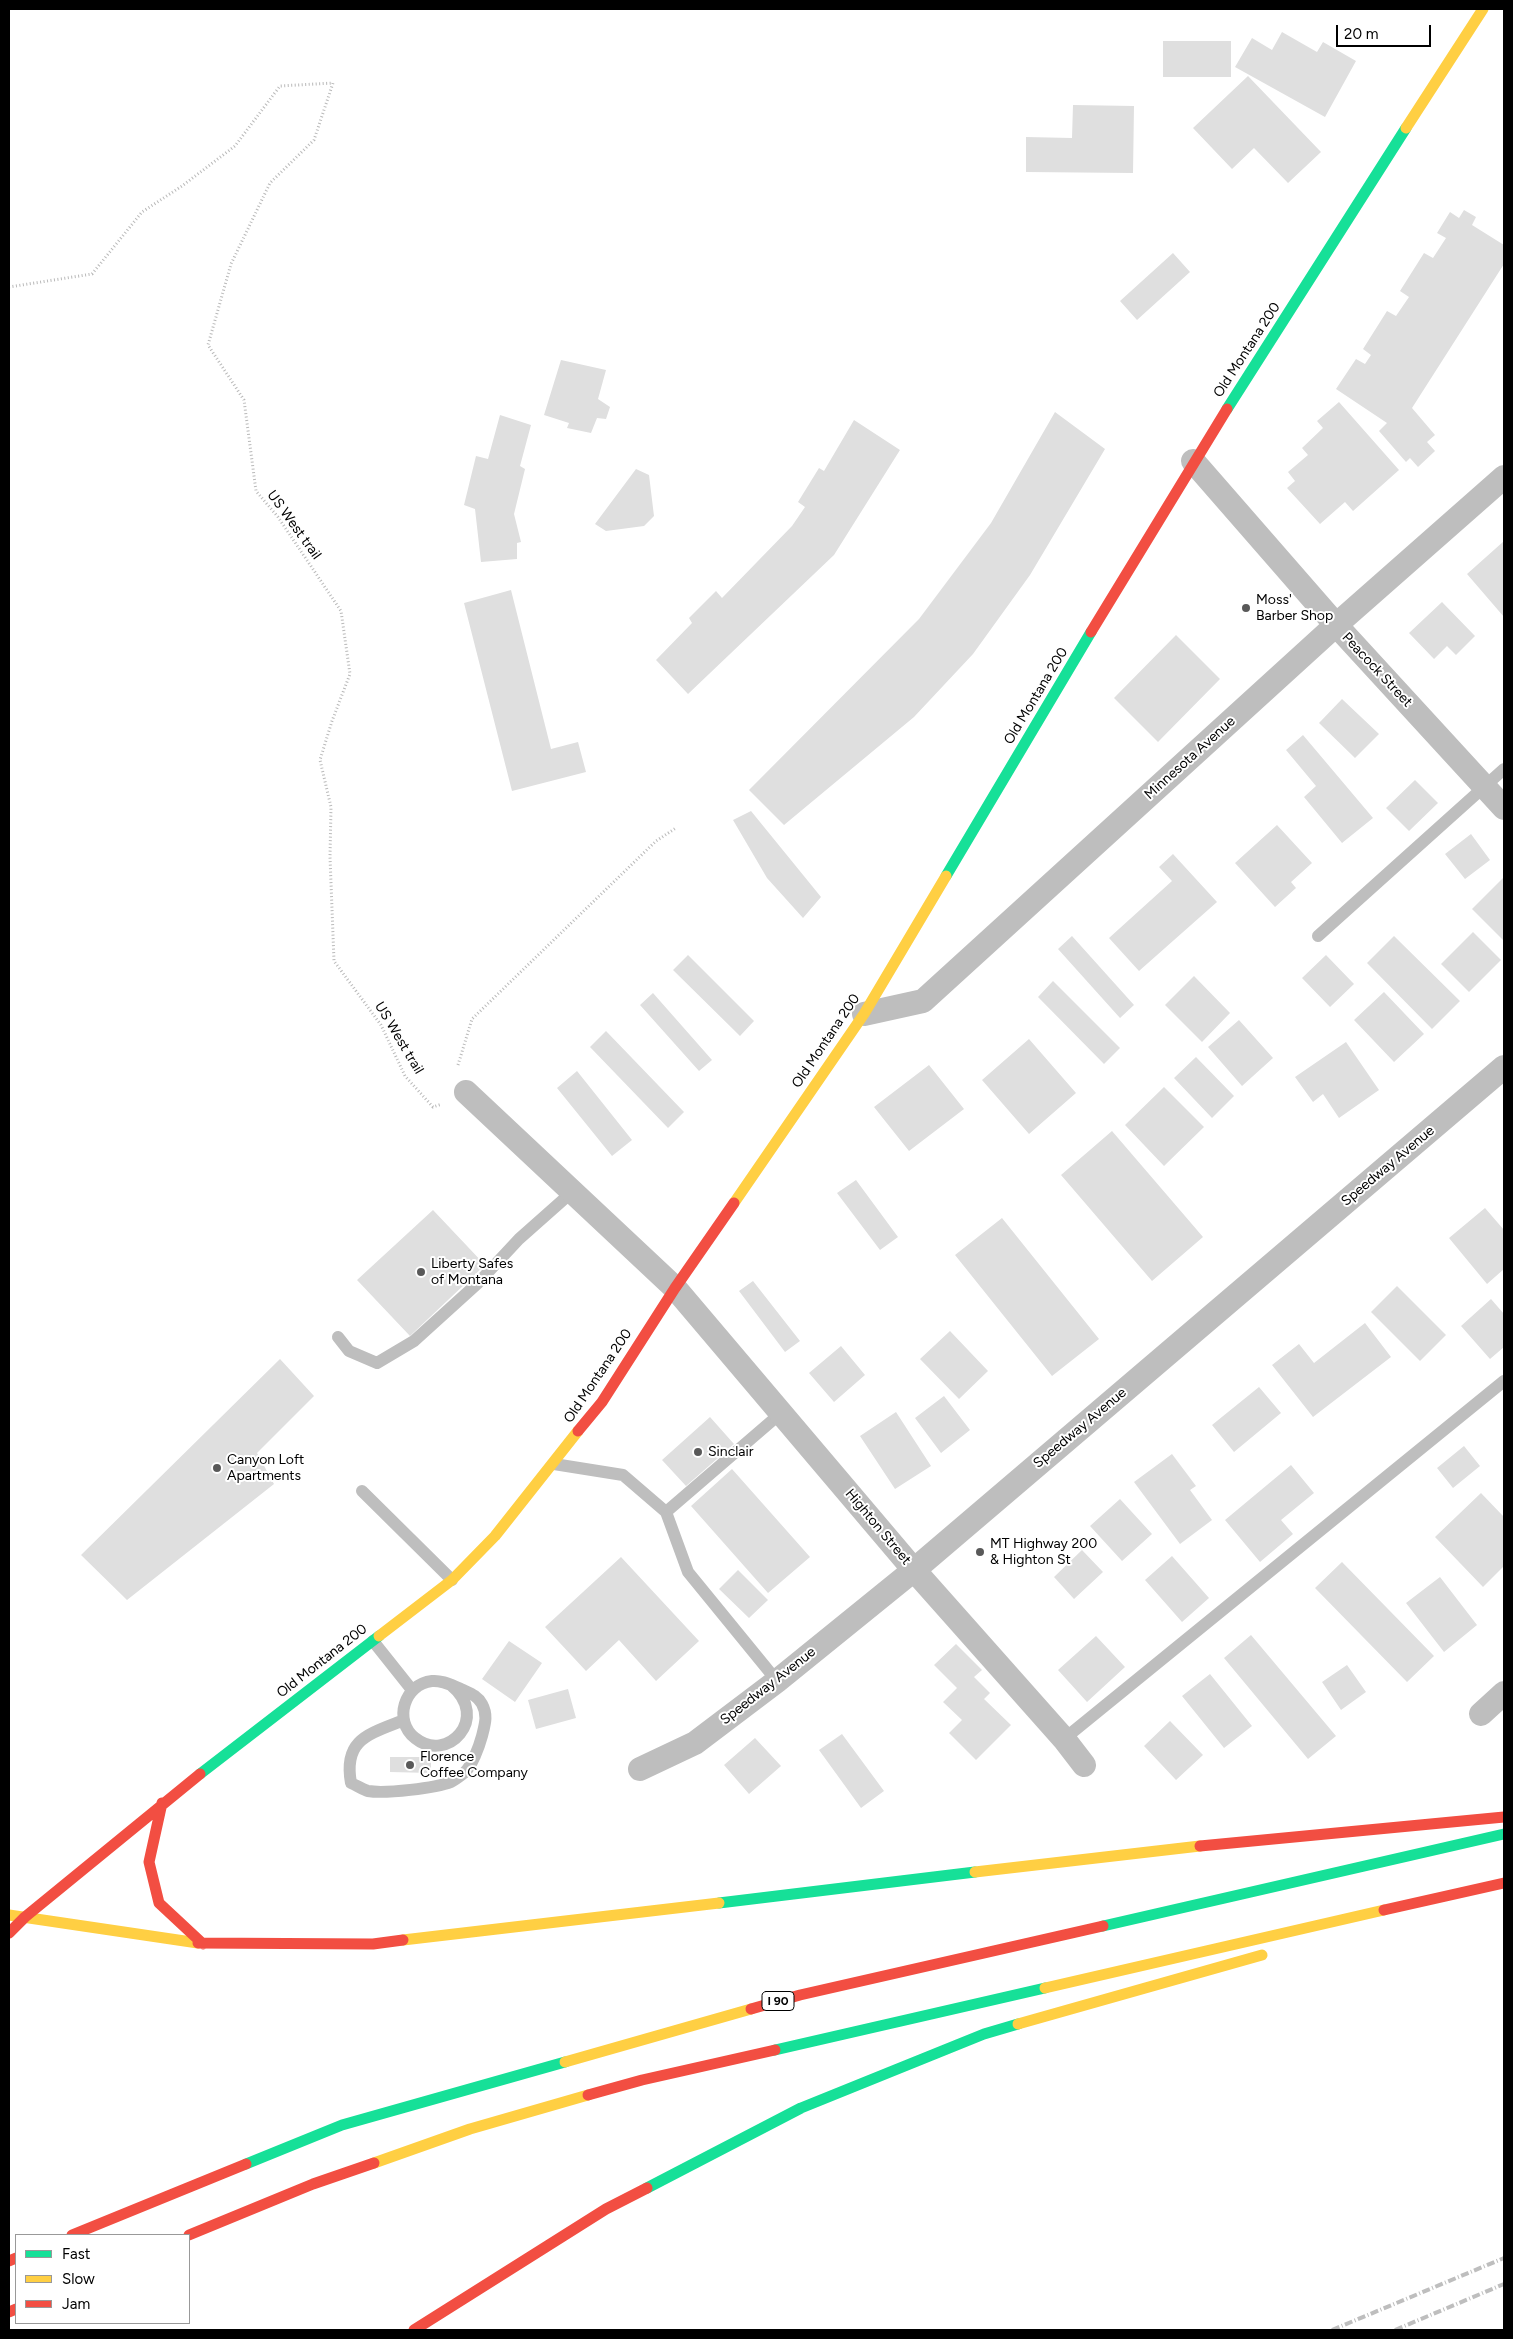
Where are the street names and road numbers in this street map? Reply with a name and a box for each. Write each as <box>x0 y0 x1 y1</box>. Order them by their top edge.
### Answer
street label: Old Montana 200 <box>1210 299 1284 401</box>
street label: US West trail <box>263 487 325 563</box>
street label: Peacock Street <box>1338 629 1416 711</box>
street label: Old Montana 200 <box>1000 645 1072 747</box>
street label: Minnesota Avenue <box>1141 713 1239 803</box>
street label: Old Montana 200 <box>788 991 864 1091</box>
street label: US West trail <box>371 999 427 1077</box>
street label: Speedway Avenue <box>1338 1122 1438 1210</box>
street label: Old Montana 200 <box>560 1326 636 1426</box>
street label: Speedway Avenue <box>1030 1384 1130 1472</box>
street label: Highton Street <box>841 1486 915 1568</box>
street label: Old Montana 200 <box>274 1621 370 1701</box>
street label: Speedway Avenue <box>717 1644 819 1728</box>
road number: I 90 <box>762 1992 794 2010</box>

